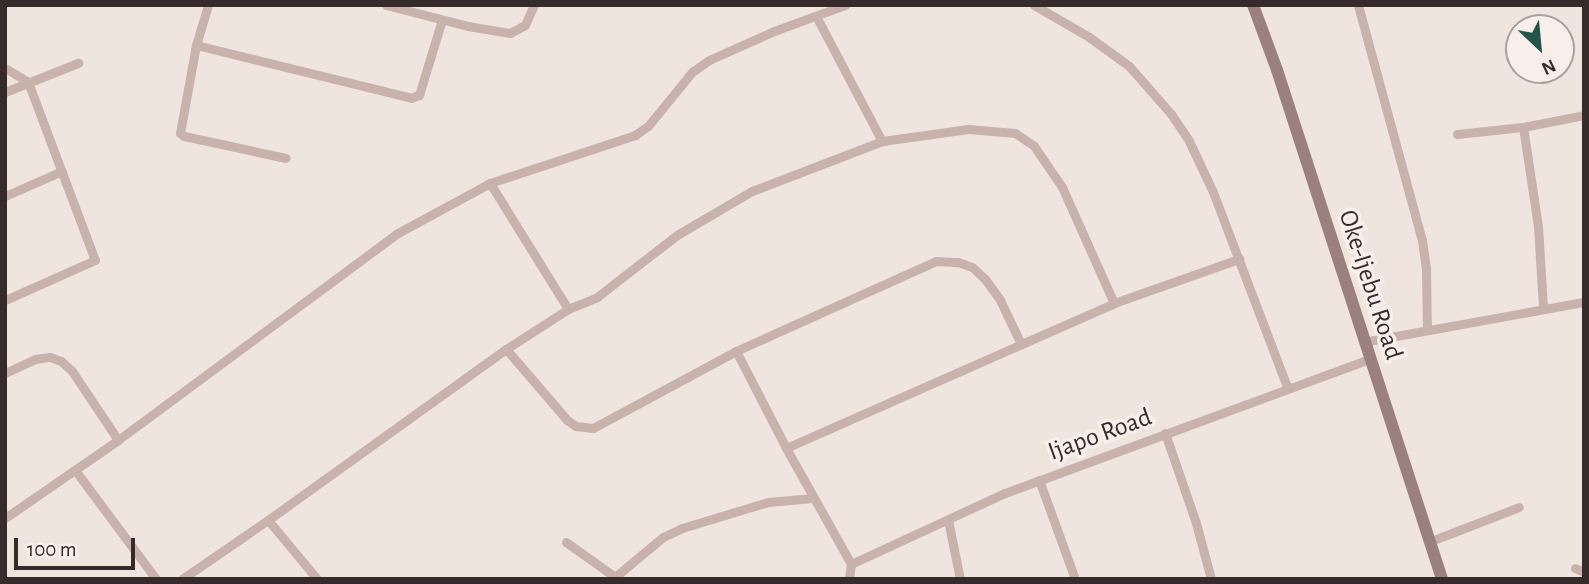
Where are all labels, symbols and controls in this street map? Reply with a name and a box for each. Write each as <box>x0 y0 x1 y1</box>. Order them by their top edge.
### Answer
north arrow <box>1505 14 1575 84</box>
text: N <box>1538 55 1559 78</box>
street label: Oke-Ijebu Road <box>1331 206 1409 364</box>
street label: Ijapo Road <box>1044 402 1156 468</box>
scale bar <box>18 524 138 568</box>
text: 100 m <box>27 539 77 560</box>

